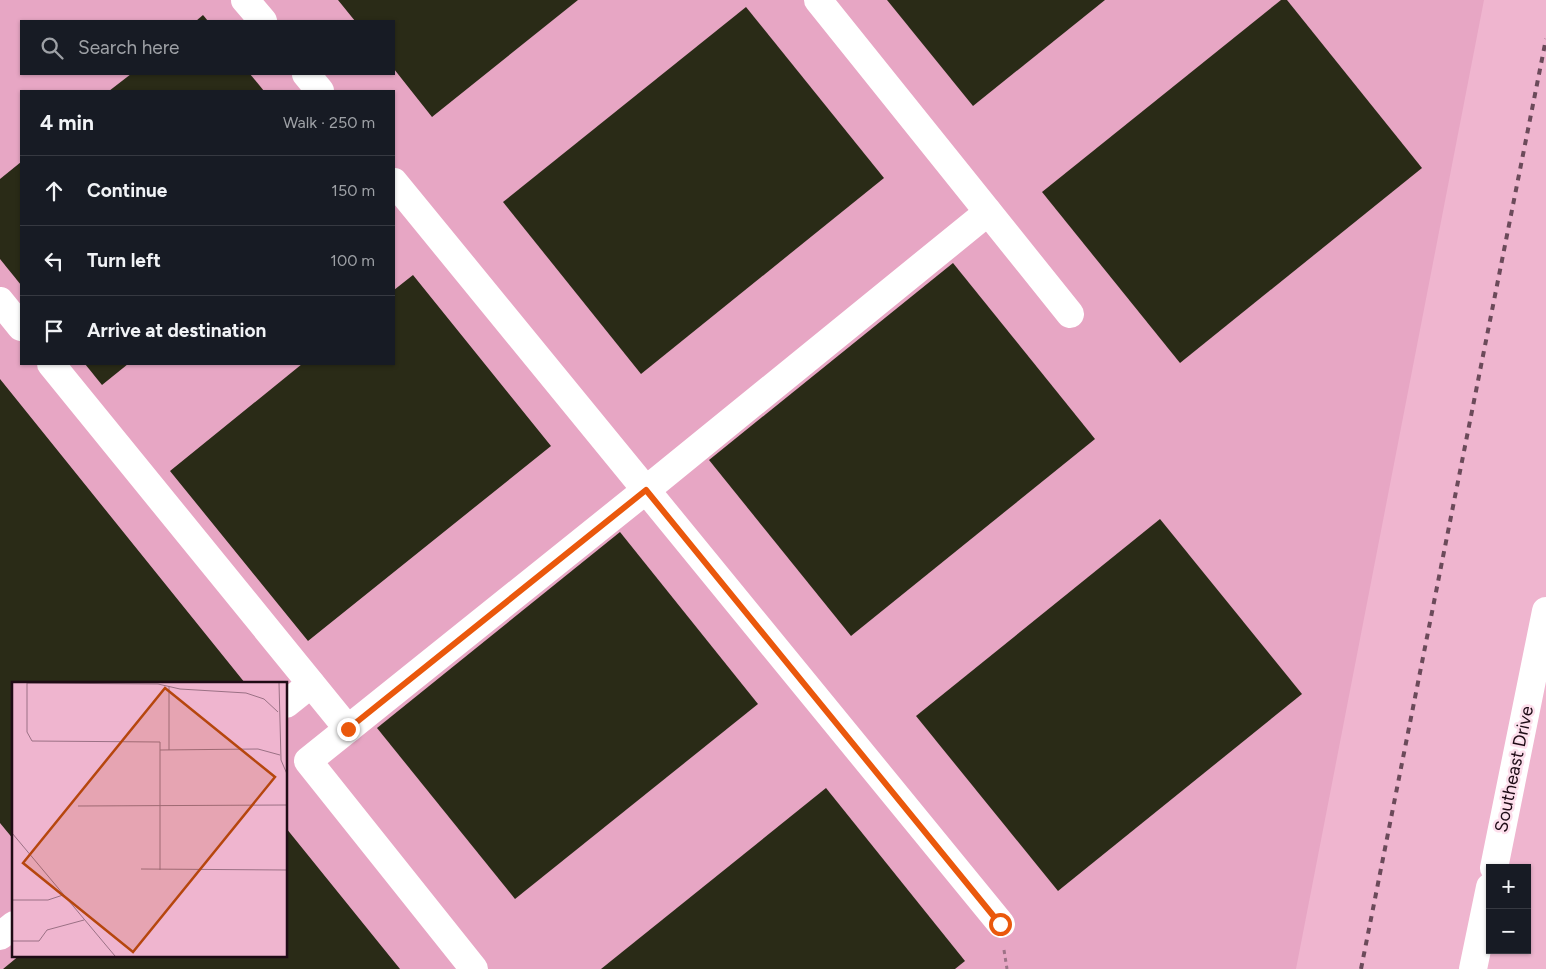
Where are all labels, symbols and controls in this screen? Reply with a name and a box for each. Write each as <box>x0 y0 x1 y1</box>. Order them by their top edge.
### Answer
search box <box>20 20 395 75</box>
icon: search <box>38 34 66 62</box>
text: Search here <box>78 36 180 59</box>
text: 4 min <box>40 110 94 135</box>
text: Walk · 250 m <box>283 113 375 132</box>
icon: ahead <box>40 177 68 205</box>
text: Continue <box>87 179 167 202</box>
text: 150 m <box>331 181 375 200</box>
icon: left <box>40 247 68 275</box>
text: Turn left <box>87 249 161 272</box>
text: 100 m <box>330 251 375 270</box>
icon: arrive <box>40 317 68 345</box>
text: Arrive at destination <box>87 319 266 342</box>
inset map <box>12 682 288 956</box>
street label: Southeast Drive <box>1490 704 1538 834</box>
route end <box>337 718 360 741</box>
map controls <box>1486 864 1531 954</box>
button: + <box>1486 864 1531 909</box>
button: − <box>1486 909 1531 954</box>
route start <box>989 913 1012 936</box>

